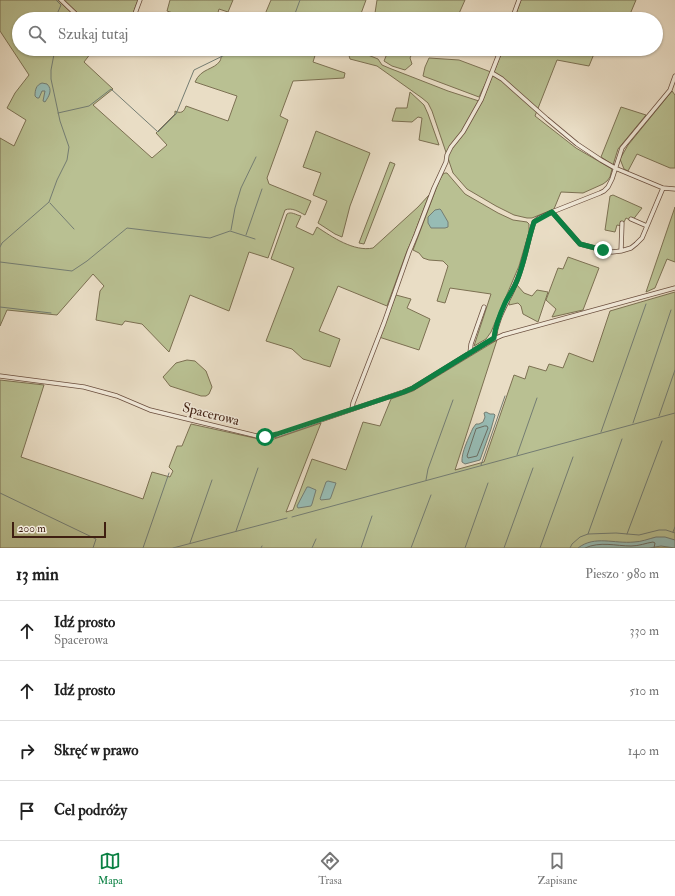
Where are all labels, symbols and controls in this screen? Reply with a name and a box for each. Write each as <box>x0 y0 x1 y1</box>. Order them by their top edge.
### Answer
search box <box>12 12 663 56</box>
icon: search <box>26 23 48 45</box>
text: Szukaj tutaj <box>58 25 128 44</box>
route end <box>594 241 612 259</box>
street label: Spacerowa <box>180 399 242 430</box>
route start <box>256 428 274 446</box>
scale bar <box>12 520 106 539</box>
text: 200 m <box>18 522 46 535</box>
text: 13 min <box>16 564 59 585</box>
text: Pieszo · 980 m <box>585 566 659 582</box>
text: Idź prosto <box>54 613 115 632</box>
icon: ahead <box>16 620 38 642</box>
text: 330 m <box>630 623 659 639</box>
text: Spacerowa <box>54 632 108 648</box>
icon: ahead <box>16 680 38 702</box>
text: Idź prosto <box>54 681 115 700</box>
text: 510 m <box>629 683 659 699</box>
icon: right <box>16 740 38 762</box>
text: Skręć w prawo <box>54 741 138 760</box>
text: 140 m <box>628 743 659 759</box>
icon: arrive <box>16 800 38 822</box>
text: Cel podróży <box>54 801 127 820</box>
tab: Mapa <box>98 850 123 887</box>
tab: Trasa <box>318 850 342 887</box>
tab: Zapisane <box>538 850 577 887</box>

